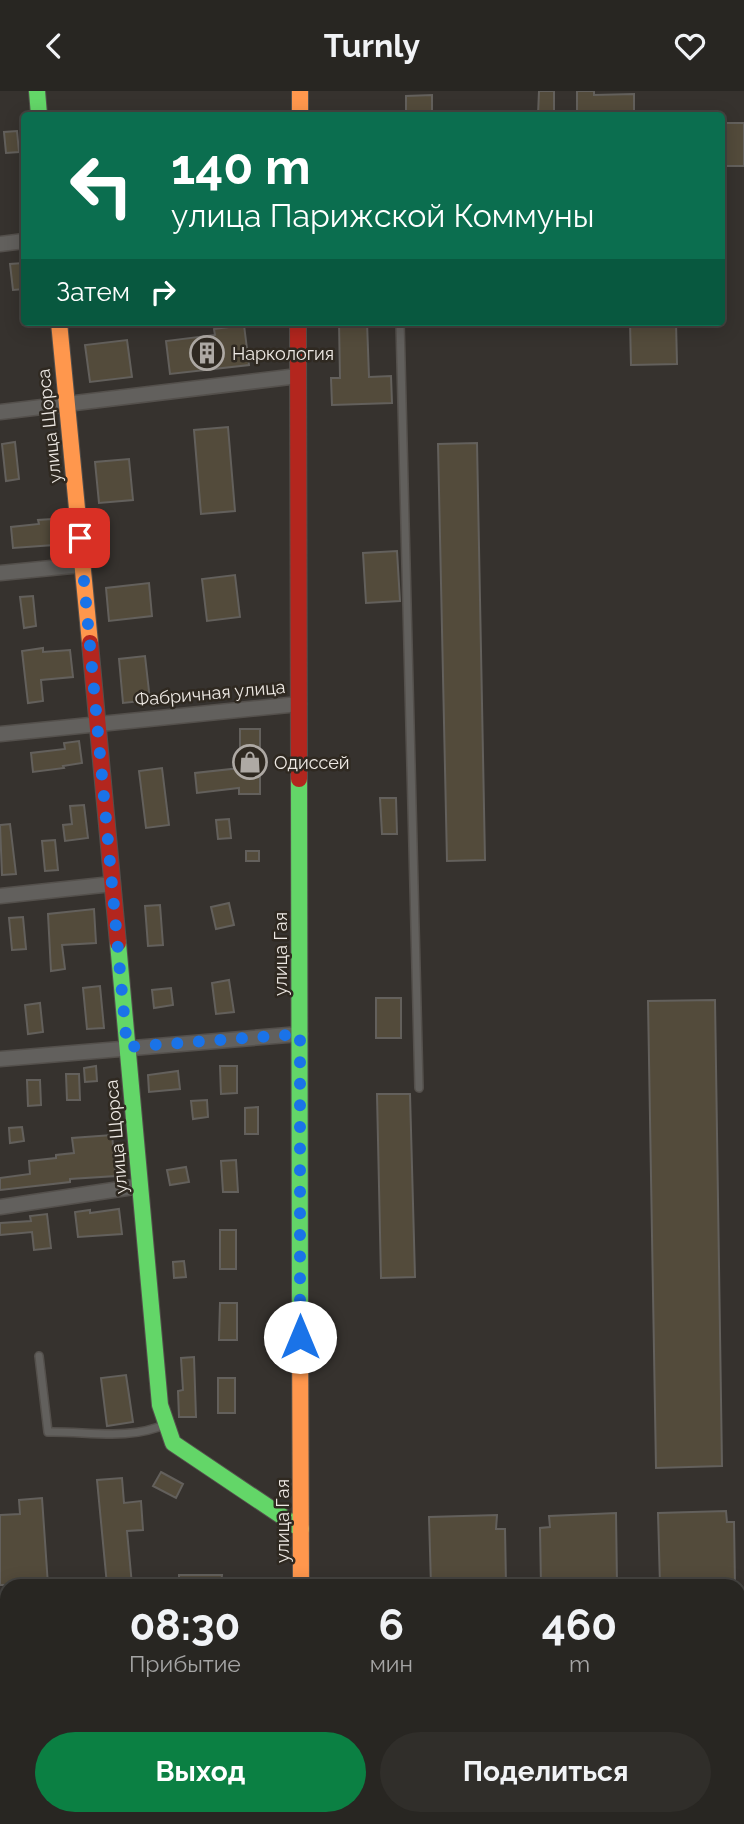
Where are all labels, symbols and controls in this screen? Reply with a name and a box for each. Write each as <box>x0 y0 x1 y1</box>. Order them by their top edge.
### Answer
icon: back <box>35 27 73 65</box>
text: Turnly <box>324 27 420 64</box>
icon: heart <box>671 27 709 65</box>
text: 140 m <box>171 138 311 195</box>
icon: left <box>56 140 147 231</box>
text: улица Парижской Коммуны <box>171 197 594 234</box>
icon: right <box>144 273 182 311</box>
text: Затем <box>56 277 130 307</box>
building icon: Наркология <box>188 334 226 372</box>
place label: Наркология <box>232 343 334 364</box>
street label: улица Щорса <box>33 368 65 484</box>
pin <box>50 508 110 568</box>
icon: arrive <box>61 519 99 557</box>
street label: Фабричная улица <box>134 676 286 710</box>
shop icon: Одиссей <box>231 743 269 781</box>
place label: Одиссей <box>274 752 350 773</box>
street label: улица Гая <box>270 912 291 996</box>
street label: улица Щорса <box>101 1079 131 1195</box>
position arrow <box>263 1300 337 1374</box>
street label: улица Гая <box>272 1479 293 1563</box>
text: 08:30 <box>129 1601 240 1650</box>
text: 6 <box>379 1601 404 1650</box>
text: 460 <box>542 1601 617 1650</box>
text: Прибытие <box>129 1650 241 1677</box>
text: мин <box>370 1650 413 1677</box>
text: m <box>569 1650 590 1677</box>
button: Выход <box>35 1732 366 1812</box>
button: Поделиться <box>380 1732 711 1812</box>

